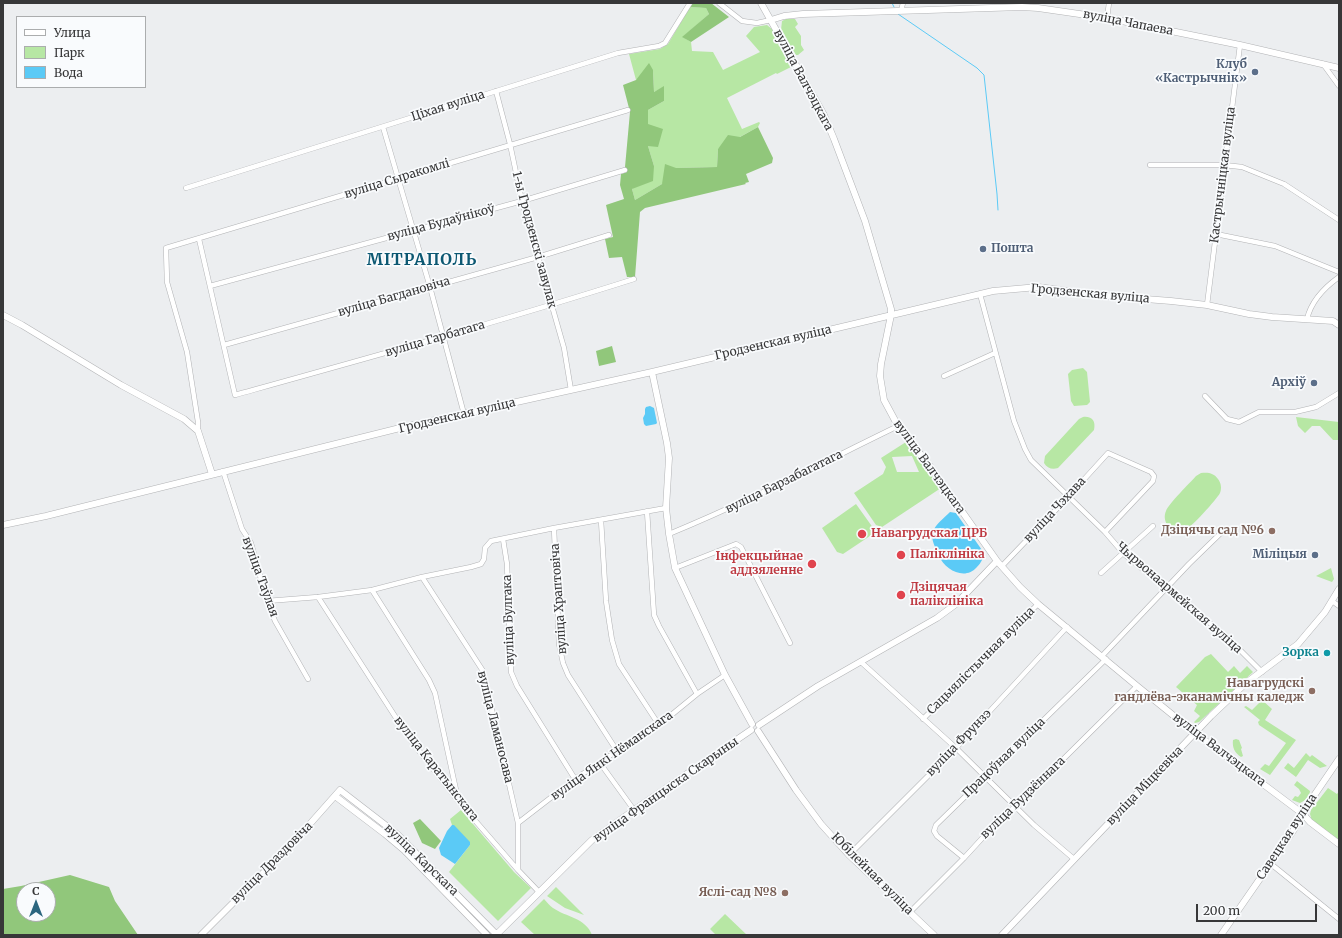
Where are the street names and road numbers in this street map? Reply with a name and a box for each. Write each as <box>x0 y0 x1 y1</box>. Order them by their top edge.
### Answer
street label: вуліца Чапаева <box>1082 7 1174 39</box>
street label: вуліца Валчэцкага <box>770 27 836 133</box>
street label: Ціхая вуліца <box>409 87 487 125</box>
street label: Кастрычніцкая вуліца <box>1207 106 1239 244</box>
street label: вуліца Сыракомлі <box>343 156 451 202</box>
street label: 1-ы Гродзенскі завулак <box>509 170 559 310</box>
street label: вуліца Будаўнікоў <box>386 202 496 244</box>
street label: вуліца Багдановіча <box>336 274 452 320</box>
street label: Гродзенская вуліца <box>1030 282 1150 306</box>
street label: вуліца Гарбатага <box>384 318 486 360</box>
street label: Гродзенская вуліца <box>713 323 833 363</box>
street label: Гродзенская вуліца <box>397 396 517 436</box>
street label: вуліца Валчэцкага <box>890 417 968 517</box>
street label: вуліца Барзабагатага <box>723 447 845 517</box>
street label: вуліца Чэхава <box>1021 474 1089 546</box>
street label: вуліца Таўлая <box>239 535 281 619</box>
street label: Чырвонаармейская вуліца <box>1113 539 1245 657</box>
street label: вуліца Храптовіча <box>548 543 570 655</box>
street label: вуліца Булгака <box>500 575 518 665</box>
street label: Сацыялістычная вуліца <box>924 604 1038 718</box>
street label: вуліца Ламаносава <box>474 670 516 784</box>
street label: вуліца Фрунзэ <box>923 707 995 779</box>
street label: вуліца Янкі Нёманскага <box>548 708 676 804</box>
street label: вуліца Валчэцкага <box>1170 710 1268 790</box>
street label: вуліца Каратынскага <box>391 714 481 824</box>
street label: Працоўная вуліца <box>960 715 1048 801</box>
street label: вуліца Францыска Скарыны <box>591 734 741 846</box>
street label: вуліца Міцкевіча <box>1104 744 1186 828</box>
street label: вуліца Будзённага <box>978 754 1068 842</box>
street label: Савецкая вуліца <box>1254 791 1320 883</box>
street label: вуліца Драздовіча <box>228 819 316 907</box>
street label: вуліца Карскага <box>381 821 461 899</box>
street label: Юбілейная вуліца <box>828 830 916 918</box>

